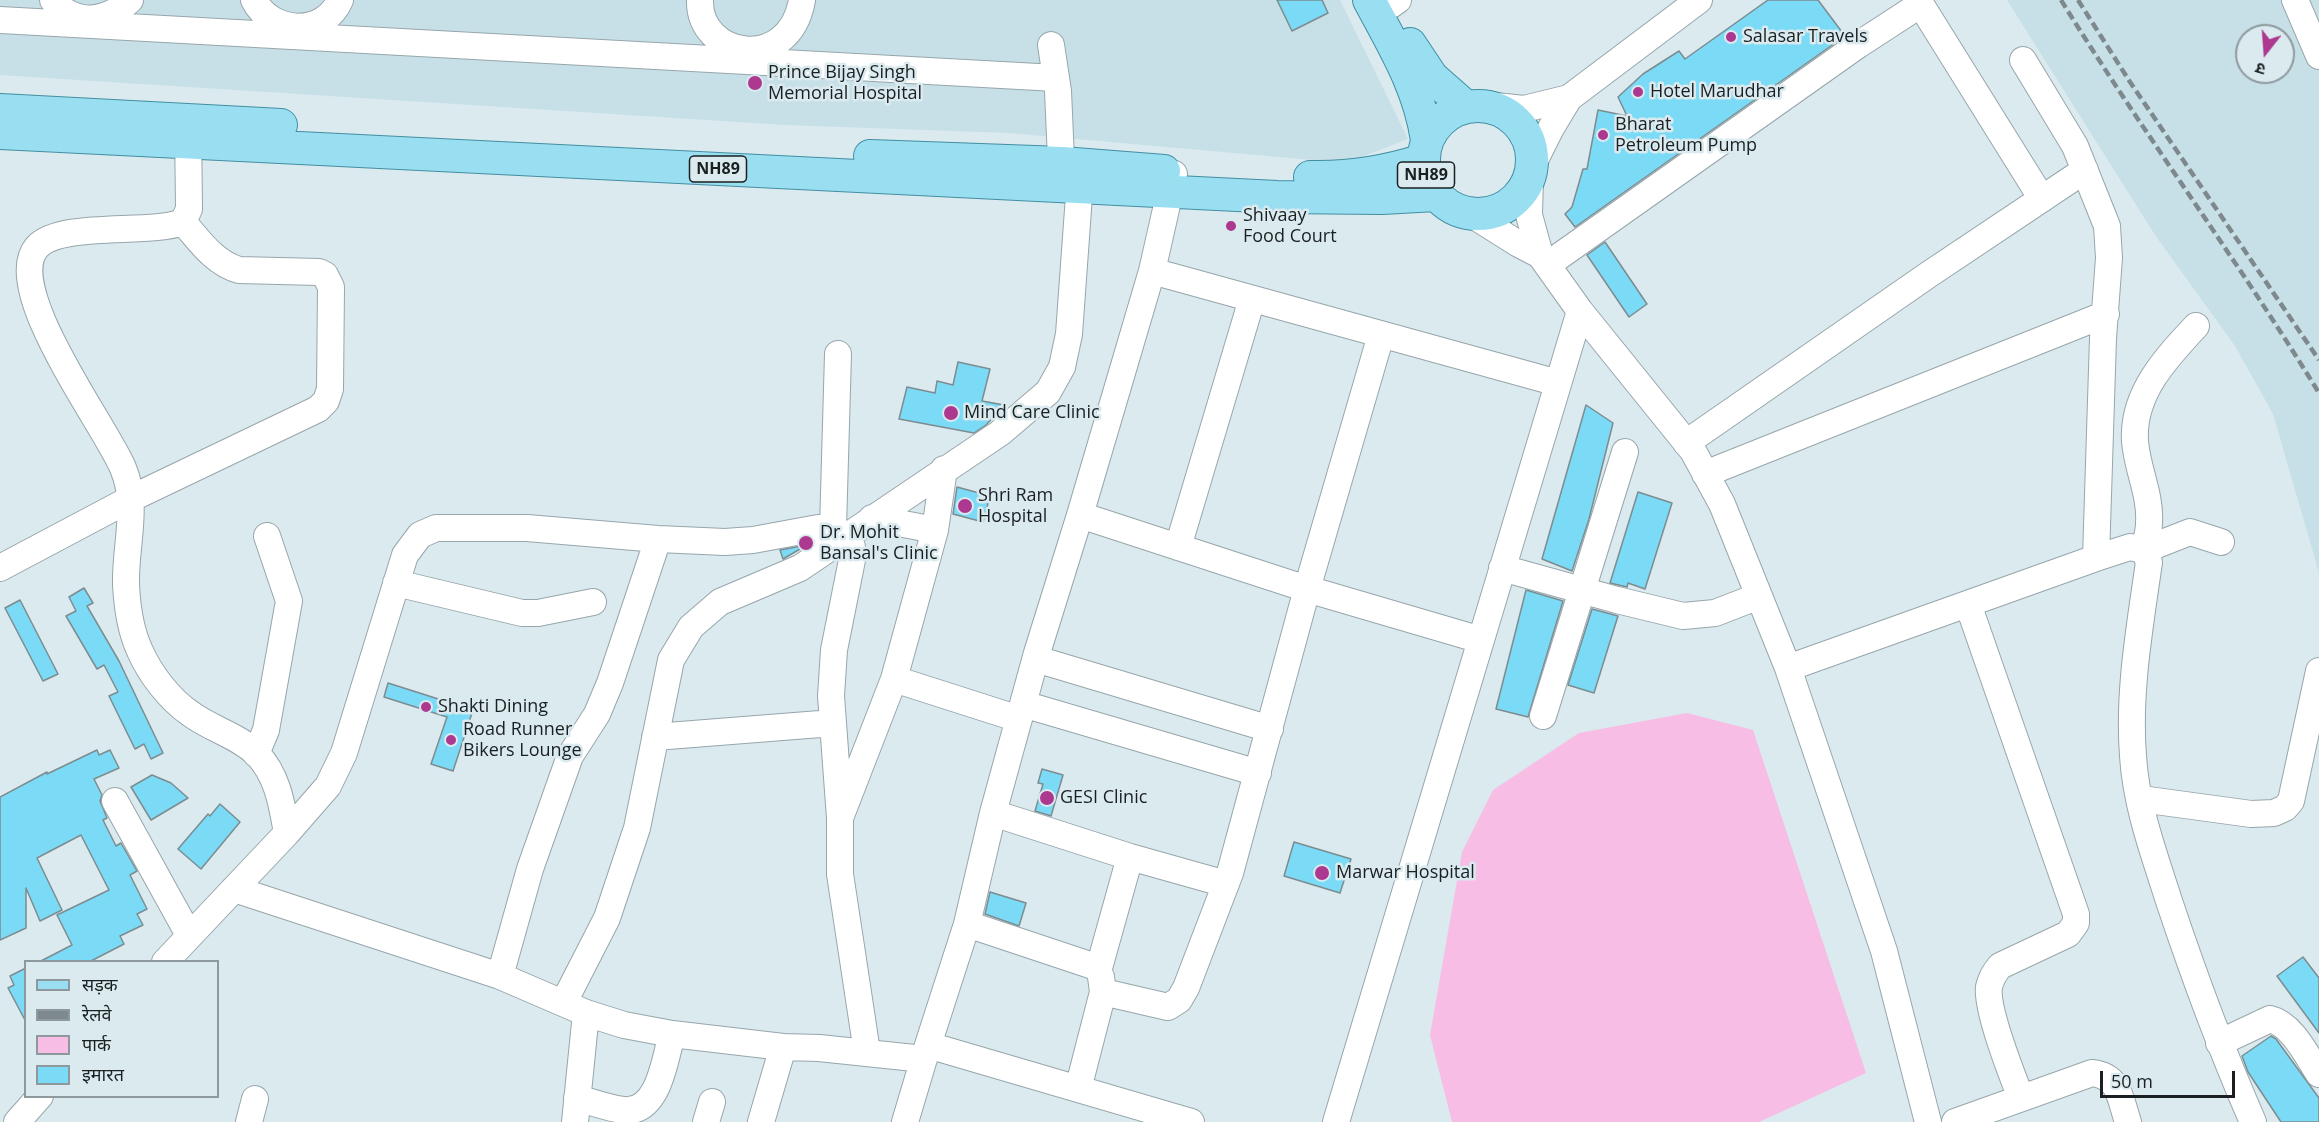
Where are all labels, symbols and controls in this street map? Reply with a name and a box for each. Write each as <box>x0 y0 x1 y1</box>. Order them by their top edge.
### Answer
north arrow <box>2235 24 2295 84</box>
place label: Salasar Travels <box>1743 26 1868 48</box>
marker: Salasar Travels <box>1724 30 1738 44</box>
text: उ <box>2253 57 2268 81</box>
place label: Prince Bijay Singh Memorial Hospital <box>768 62 922 104</box>
marker: Prince Bijay Singh Memorial Hospital <box>746 74 764 92</box>
place label: Hotel Marudhar <box>1650 81 1784 103</box>
marker: Hotel Marudhar <box>1631 85 1645 99</box>
place label: Bharat Petroleum Pump <box>1615 114 1757 156</box>
marker: Bharat Petroleum Pump <box>1596 128 1610 142</box>
road number: NH89 <box>690 156 746 182</box>
road number: NH89 <box>1398 162 1454 188</box>
place label: Shivaay Food Court <box>1243 205 1337 248</box>
marker: Shivaay Food Court <box>1224 219 1238 233</box>
place label: Mind Care Clinic <box>964 402 1100 424</box>
marker: Mind Care Clinic <box>942 404 960 422</box>
place label: Shri Ram Hospital <box>978 485 1053 528</box>
marker: Shri Ram Hospital <box>956 497 974 515</box>
place label: Dr. Mohit Bansal's Clinic <box>820 522 938 564</box>
marker: Dr. Mohit Bansal's Clinic <box>797 534 815 552</box>
place label: Shakti Dining <box>438 696 548 718</box>
marker: Shakti Dining <box>419 700 433 714</box>
place label: Road Runner Bikers Lounge <box>463 719 582 762</box>
marker: Road Runner Bikers Lounge <box>444 733 458 747</box>
place label: GESI Clinic <box>1060 787 1147 809</box>
marker: GESI Clinic <box>1038 789 1056 807</box>
place label: Marwar Hospital <box>1336 862 1475 884</box>
marker: Marwar Hospital <box>1313 864 1331 882</box>
legend <box>24 960 219 1098</box>
text: सड़क <box>82 972 118 996</box>
text: रेलवे <box>82 1002 112 1026</box>
text: पार्क <box>82 1032 111 1056</box>
scale bar <box>2103 1059 2238 1097</box>
text: इमारत <box>82 1062 124 1086</box>
text: 50 m <box>2111 1069 2153 1093</box>

